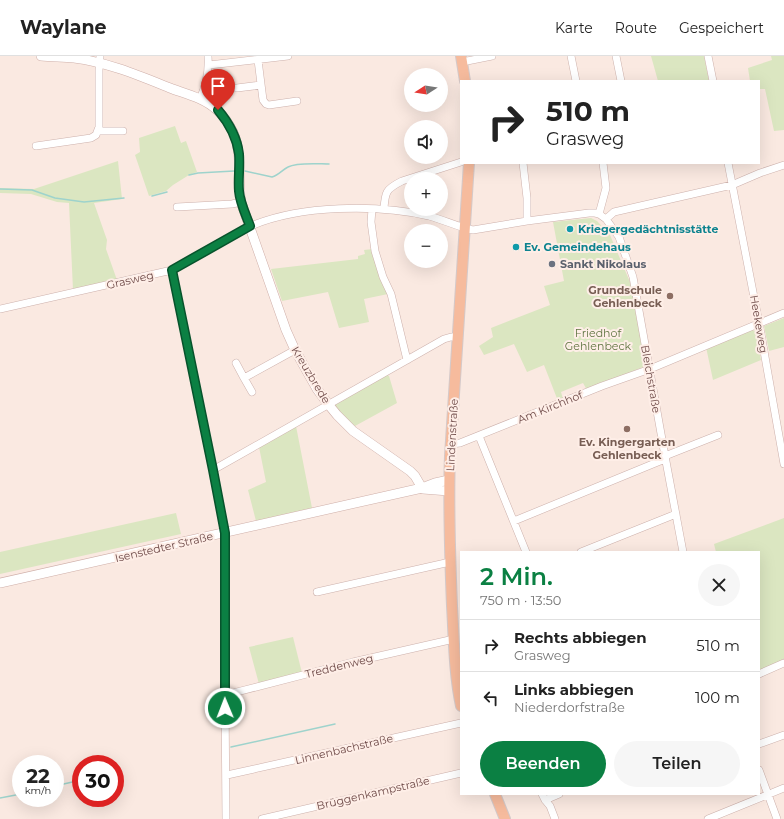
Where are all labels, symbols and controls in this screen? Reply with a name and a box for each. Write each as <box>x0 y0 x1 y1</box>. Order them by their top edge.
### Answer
text: Waylane <box>20 16 107 39</box>
text: Karte <box>555 19 593 37</box>
text: Route <box>615 19 657 37</box>
text: Gespeichert <box>679 19 764 37</box>
north arrow <box>404 68 448 112</box>
map controls <box>404 68 448 268</box>
pin <box>201 69 235 110</box>
icon: arrive <box>207 75 229 97</box>
text: 510 m <box>546 94 630 128</box>
icon: right <box>480 96 532 148</box>
button: sound <box>404 120 448 164</box>
text: Grasweg <box>546 128 624 150</box>
button: + <box>404 172 448 216</box>
place label: Kriegergedächtnisstätte <box>578 222 718 236</box>
button: − <box>404 224 448 268</box>
marker: Kriegergedächtnisstätte <box>565 224 575 234</box>
place label: Ev. Gemeindehaus <box>524 240 631 254</box>
marker: Ev. Gemeindehaus <box>511 242 521 252</box>
place label: Sankt Nikolaus <box>560 257 647 271</box>
marker: Sankt Nikolaus <box>547 259 557 269</box>
street label: Grasweg <box>105 268 155 292</box>
place label: Grundschule Gehlenbeck <box>588 283 663 310</box>
marker: Grundschule Gehlenbeck <box>665 291 675 301</box>
street label: Heekeweg <box>747 294 771 354</box>
park label: Friedhof Gehlenbeck <box>565 326 632 353</box>
street label: Kreuzbrede <box>288 344 334 406</box>
street label: Bleichstraße <box>638 344 664 414</box>
street label: Am Kirchhof <box>515 387 586 426</box>
street label: Lindenstraße <box>443 398 461 472</box>
marker: Ev. Kingergarten Gehlenbeck <box>622 424 632 434</box>
place label: Ev. Kingergarten Gehlenbeck <box>579 435 675 462</box>
street label: Isenstedter Straße <box>114 529 215 565</box>
text: 2 Min. <box>480 562 553 591</box>
button: close <box>698 564 740 606</box>
text: 750 m · 13:50 <box>480 592 561 608</box>
text: Rechts abbiegen <box>514 628 647 647</box>
icon: right <box>480 635 502 657</box>
text: 510 m <box>696 636 740 655</box>
text: Grasweg <box>514 647 571 663</box>
street label: Treddenweg <box>304 651 374 681</box>
text: Links abbiegen <box>514 680 634 699</box>
position arrow <box>204 687 246 729</box>
icon: left <box>480 687 502 709</box>
text: 100 m <box>695 688 740 707</box>
text: Niederdorfstraße <box>514 699 625 715</box>
street label: Linnenbachstraße <box>294 731 395 767</box>
button: Beenden <box>480 741 606 787</box>
button: Teilen <box>614 741 740 787</box>
speed limit sign: 30 <box>72 755 124 807</box>
text: 22 <box>26 764 50 788</box>
street label: Brüggenkampstraße <box>315 773 431 813</box>
text: km/h <box>25 784 51 797</box>

